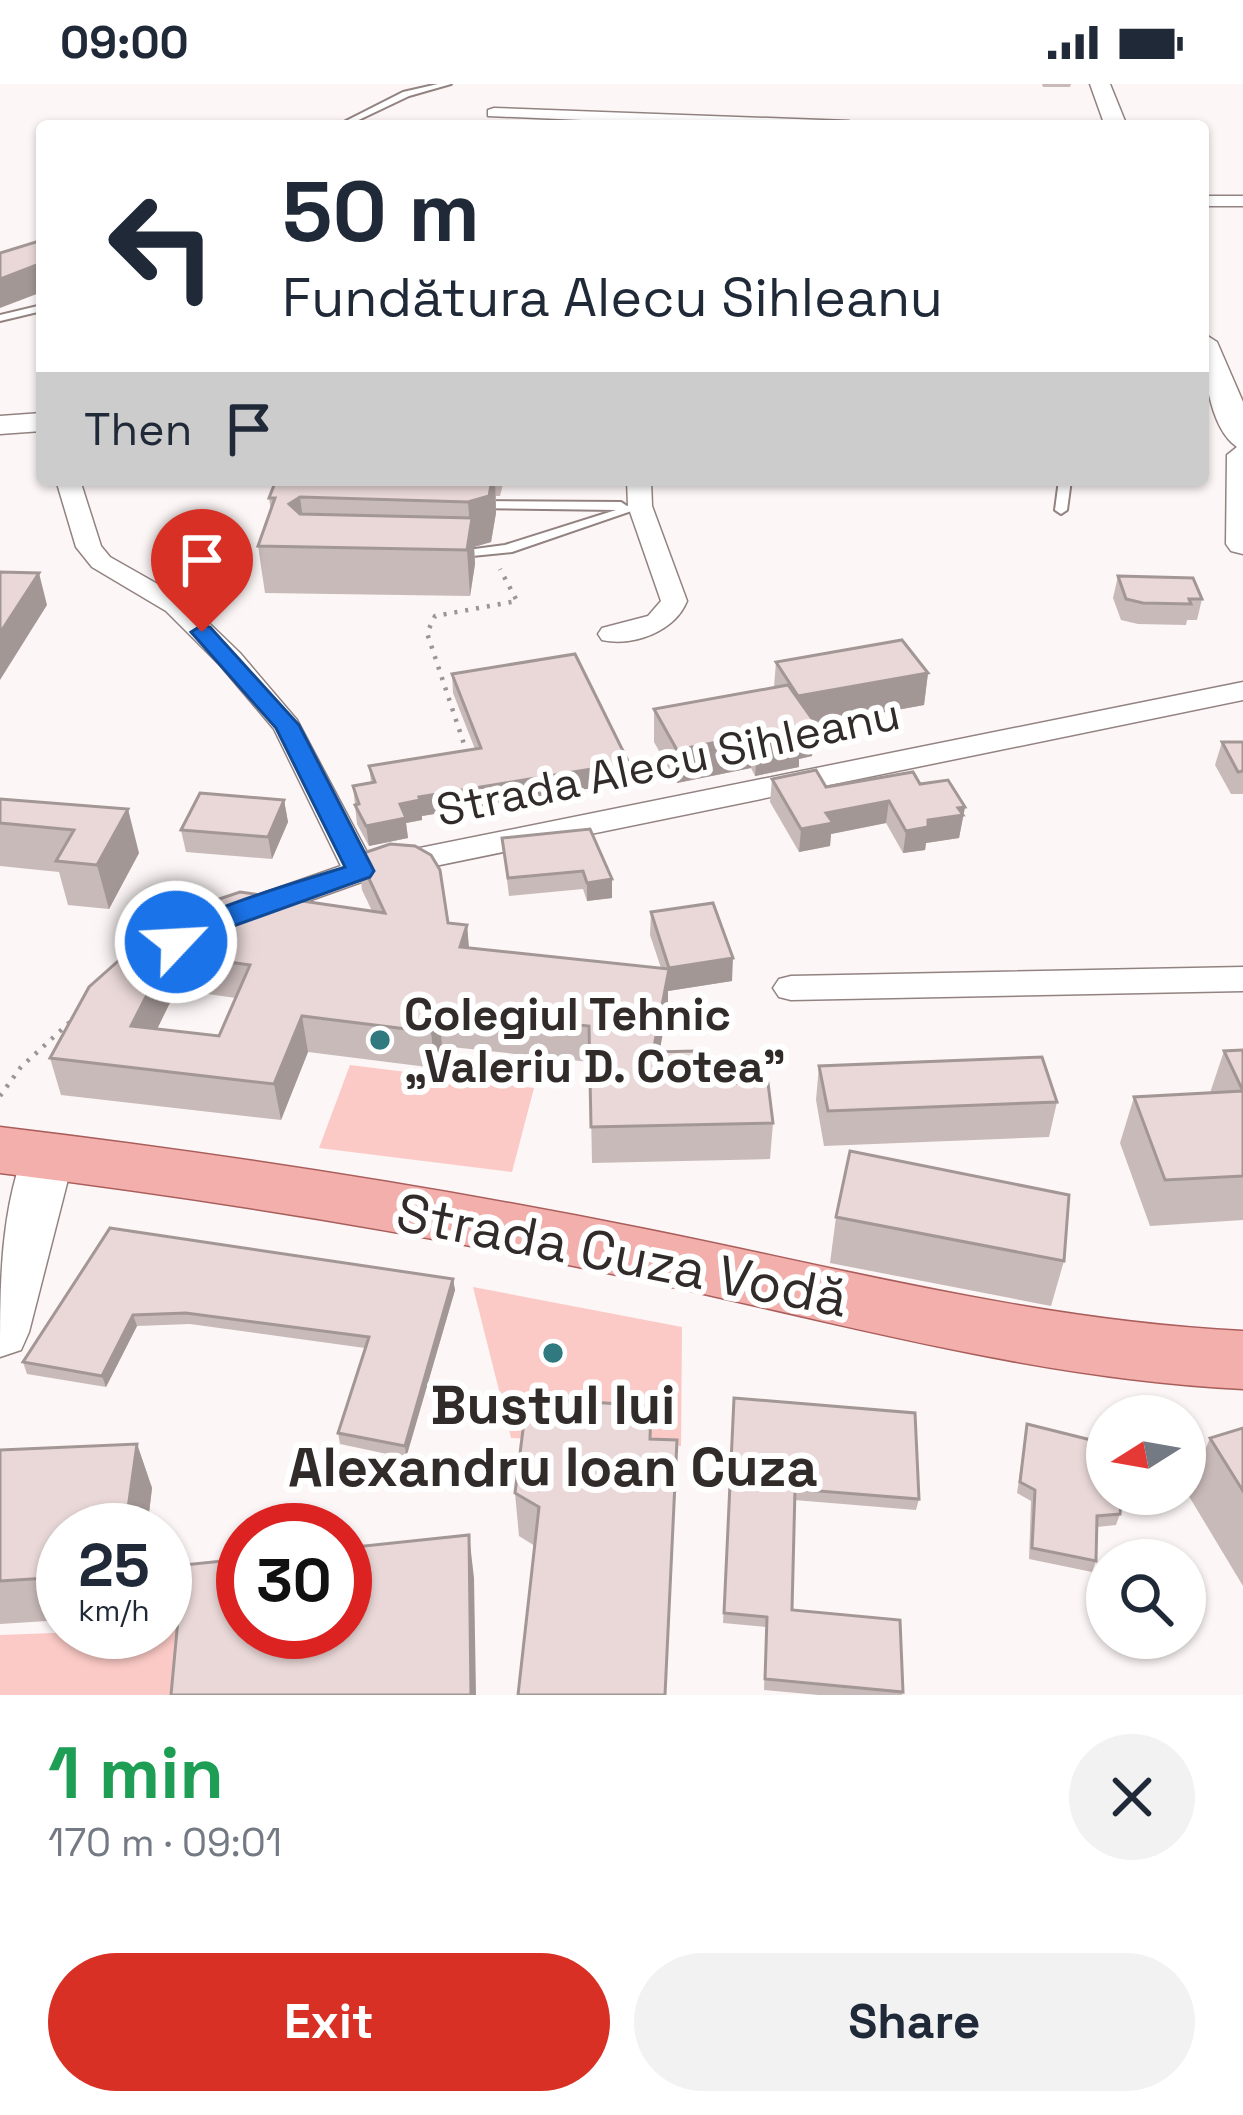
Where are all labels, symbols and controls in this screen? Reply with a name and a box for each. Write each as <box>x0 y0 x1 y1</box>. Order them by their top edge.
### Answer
text: 09:00 <box>60 14 189 71</box>
text: 50 m <box>282 158 480 266</box>
icon: left <box>84 168 240 324</box>
text: Fundătura Alecu Sihleanu <box>282 263 943 332</box>
icon: arrive <box>216 396 282 462</box>
text: Then <box>84 401 192 458</box>
pin <box>151 509 253 632</box>
icon: arrive <box>169 527 235 593</box>
street label: Strada Alecu Sihleanu <box>431 685 905 839</box>
position arrow <box>113 879 239 1005</box>
place label: Colegiul Tehnic „Valeriu D. Cotea" <box>404 986 786 1095</box>
marker: Colegiul Tehnic „Valeriu D. Cotea" <box>367 1027 393 1053</box>
street label: Strada Cuza Vodă <box>391 1177 853 1333</box>
marker: Bustul lui Alexandru Ioan Cuza <box>540 1340 566 1366</box>
place label: Bustul lui Alexandru Ioan Cuza <box>288 1371 818 1502</box>
north arrow <box>1086 1395 1206 1515</box>
map controls <box>1086 1395 1206 1659</box>
speed limit sign: 30 <box>216 1503 372 1659</box>
text: 25 <box>78 1527 150 1604</box>
button: search <box>1086 1539 1206 1659</box>
text: km/h <box>78 1591 150 1630</box>
text: 1 min <box>48 1727 224 1819</box>
button: close <box>1069 1734 1195 1860</box>
text: 170 m · 09:01 <box>48 1818 282 1867</box>
button: Exit <box>48 1953 610 2091</box>
button: Share <box>634 1953 1195 2091</box>

